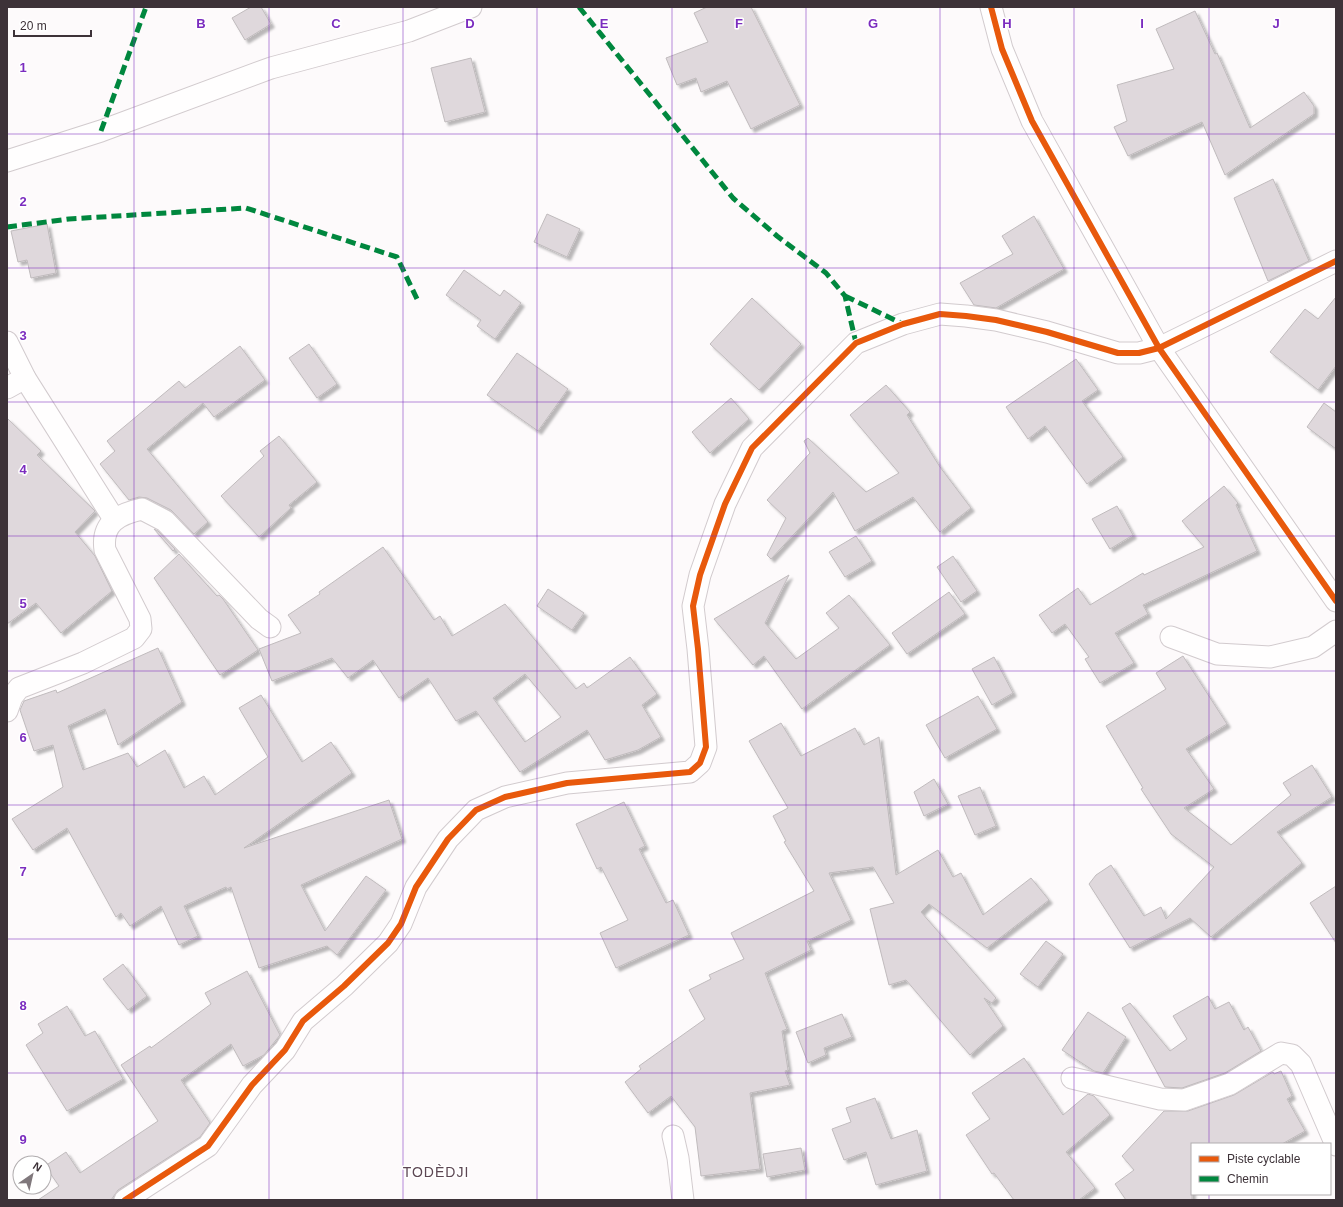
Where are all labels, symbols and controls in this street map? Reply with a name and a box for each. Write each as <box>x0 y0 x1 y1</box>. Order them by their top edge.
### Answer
scale bar <box>14 12 91 38</box>
text: B <box>196 16 206 31</box>
text: C <box>331 16 341 31</box>
text: D <box>465 16 475 31</box>
text: E <box>600 16 609 31</box>
text: F <box>735 16 743 31</box>
text: G <box>868 16 878 31</box>
text: H <box>1002 16 1012 31</box>
text: I <box>1140 16 1144 31</box>
text: J <box>1272 16 1280 31</box>
text: 20 m <box>20 19 47 33</box>
text: 1 <box>19 60 27 75</box>
text: 2 <box>19 194 27 209</box>
text: 3 <box>19 328 27 343</box>
text: 4 <box>19 462 27 477</box>
text: 5 <box>19 596 27 611</box>
text: 6 <box>19 730 27 745</box>
text: 7 <box>19 864 27 879</box>
text: 8 <box>19 998 27 1013</box>
text: 9 <box>19 1132 27 1147</box>
legend <box>1191 1143 1331 1195</box>
text: Piste cyclable <box>1227 1152 1301 1166</box>
north arrow <box>12 1155 52 1195</box>
text: N <box>31 1160 44 1174</box>
district label: TODÈDJI <box>403 1164 469 1180</box>
text: Chemin <box>1227 1172 1268 1186</box>

